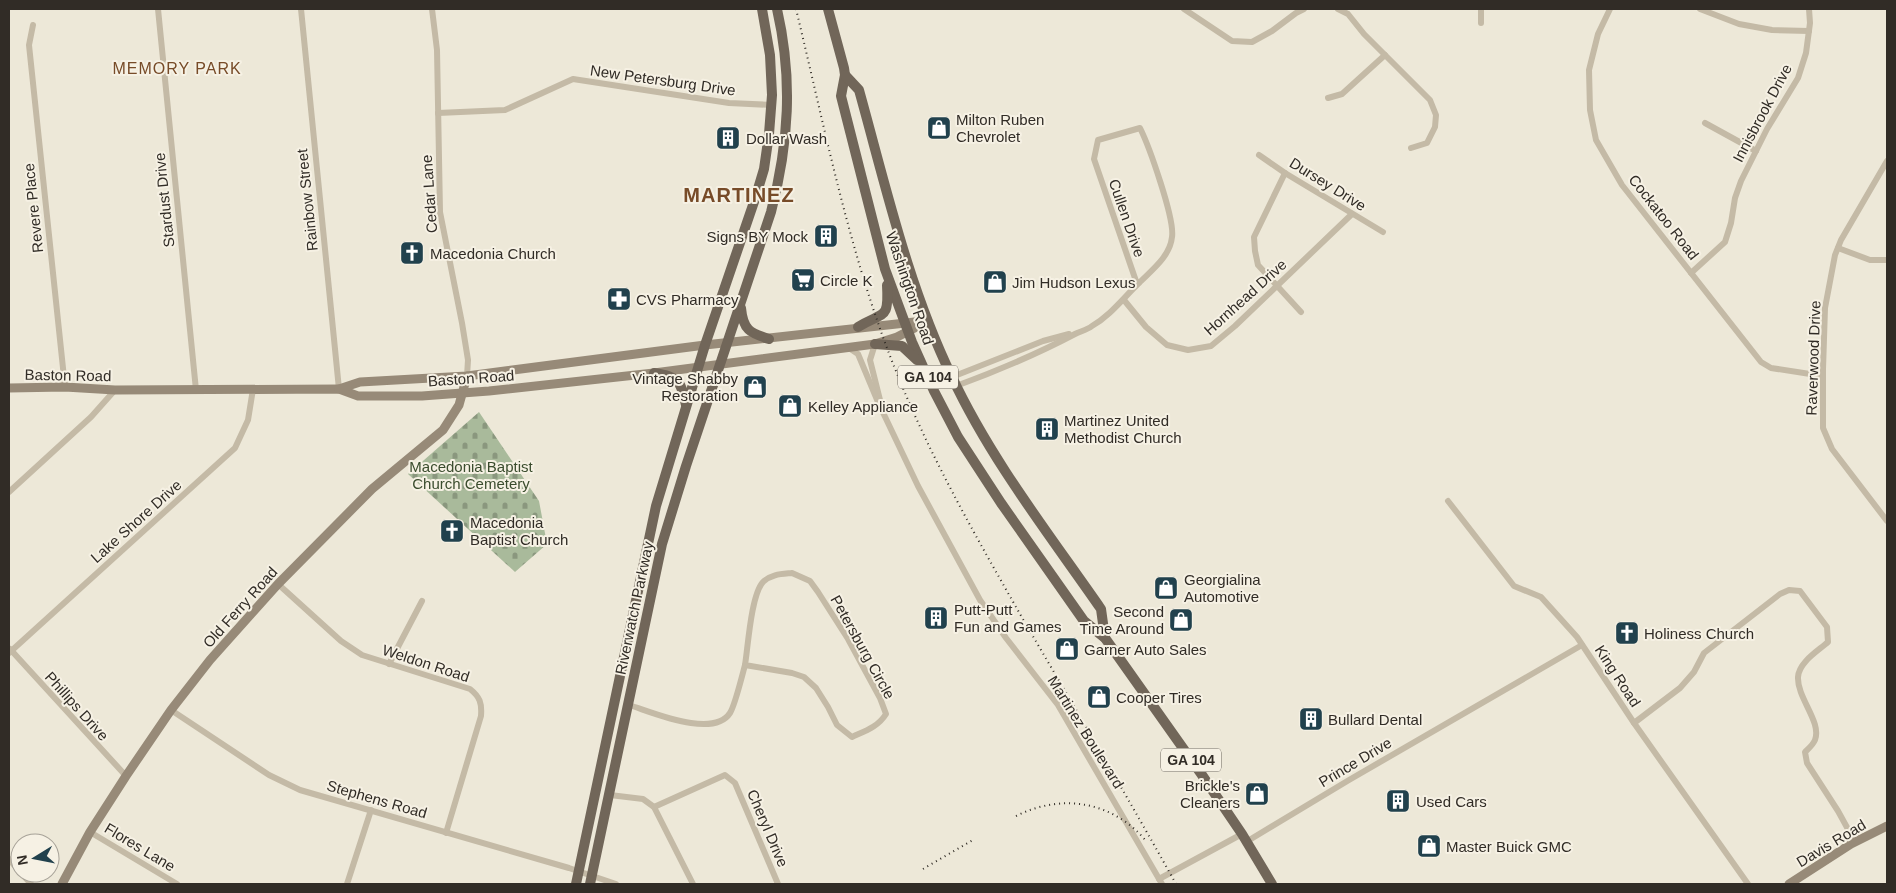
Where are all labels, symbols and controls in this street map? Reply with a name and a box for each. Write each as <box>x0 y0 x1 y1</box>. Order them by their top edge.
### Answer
district label: MEMORY PARK <box>112 60 242 77</box>
street label: New Petersburg Drive <box>589 61 737 99</box>
street label: Innisbrook Drive <box>1729 61 1795 165</box>
place label: Milton Ruben Chevrolet <box>956 111 1044 145</box>
shop icon: Milton Ruben Chevrolet <box>926 115 952 141</box>
building icon: Dollar Wash <box>715 125 741 151</box>
place label: Dollar Wash <box>746 130 827 147</box>
street label: Rainbow Street <box>293 147 321 252</box>
street label: Stardust Drive <box>151 152 177 248</box>
street label: Cedar Lane <box>418 154 440 234</box>
street label: Dursey Drive <box>1287 154 1369 214</box>
street label: Revere Place <box>20 162 46 254</box>
street label: Cockatoo Road <box>1625 171 1703 263</box>
street label: Cullen Drive <box>1106 177 1148 259</box>
district label: MARTINEZ <box>683 184 795 206</box>
building icon: Signs BY Mock <box>813 223 839 249</box>
place label: Signs BY Mock <box>707 228 808 245</box>
street label: Washington Road <box>883 229 937 347</box>
church icon: Macedonia Church <box>399 240 425 266</box>
place label: Macedonia Church <box>430 245 556 262</box>
street label: Hornhead Drive <box>1200 256 1290 338</box>
supermarket icon: Circle K <box>790 267 816 293</box>
shop icon: Jim Hudson Lexus <box>982 269 1008 295</box>
place label: Circle K <box>820 272 873 289</box>
place label: Jim Hudson Lexus <box>1012 274 1135 291</box>
pharmacy icon: CVS Pharmacy <box>606 286 632 312</box>
place label: CVS Pharmacy <box>636 291 739 308</box>
street label: Raverwood Drive <box>1802 300 1824 416</box>
street label: Baston Road <box>24 366 112 384</box>
street label: Baston Road <box>427 366 515 390</box>
road number: GA 104 <box>898 366 958 388</box>
place label: Vintage Shabby Restoration <box>632 370 738 404</box>
shop icon: Vintage Shabby Restoration <box>742 374 768 400</box>
shop icon: Kelley Appliance <box>777 393 803 419</box>
place label: Kelley Appliance <box>808 398 918 415</box>
place label: Martinez United Methodist Church <box>1064 412 1182 446</box>
building icon: Martinez United Methodist Church <box>1034 416 1060 442</box>
park label: Macedonia Baptist Church Cemetery <box>409 458 534 492</box>
street label: Lake Shore Drive <box>87 476 185 566</box>
place label: Macedonia Baptist Church <box>470 514 568 548</box>
church icon: Macedonia Baptist Church <box>439 518 465 544</box>
street label: Riverwatch Parkway <box>612 539 657 676</box>
street label: Old Ferry Road <box>199 563 281 651</box>
place label: Georgialina Automotive <box>1184 571 1261 605</box>
shop icon: Georgialina Automotive <box>1153 575 1179 601</box>
street label: Petersburg Circle <box>827 592 899 702</box>
place label: Putt-Putt Fun and Games <box>954 601 1062 635</box>
place label: Second Time Around <box>1080 603 1164 637</box>
building icon: Putt-Putt Fun and Games <box>923 605 949 631</box>
shop icon: Second Time Around <box>1168 607 1194 633</box>
church icon: Holiness Church <box>1614 620 1640 646</box>
place label: Holiness Church <box>1644 625 1754 642</box>
shop icon: Garner Auto Sales <box>1054 636 1080 662</box>
street label: Weldon Road <box>380 641 472 685</box>
place label: Garner Auto Sales <box>1084 641 1207 658</box>
street label: King Road <box>1592 642 1644 710</box>
street label: Phillips Drive <box>42 668 112 744</box>
street label: Martinez Boulevard <box>1045 673 1127 791</box>
shop icon: Cooper Tires <box>1086 684 1112 710</box>
place label: Cooper Tires <box>1116 689 1202 706</box>
building icon: Bullard Dental <box>1298 706 1324 732</box>
place label: Bullard Dental <box>1328 711 1422 728</box>
street label: Prince Drive <box>1316 734 1394 790</box>
road number: GA 104 <box>1161 748 1221 772</box>
street label: Stephens Road <box>325 777 429 821</box>
place label: Brickle's Cleaners <box>1180 777 1240 811</box>
shop icon: Brickle's Cleaners <box>1244 781 1270 807</box>
street label: Cheryl Drive <box>744 787 792 869</box>
building icon: Used Cars <box>1385 788 1411 814</box>
place label: Used Cars <box>1416 793 1487 810</box>
street label: Davis Road <box>1793 816 1869 870</box>
street label: Flores Lane <box>102 819 178 875</box>
north arrow <box>10 833 60 883</box>
shop icon: Master Buick GMC <box>1416 833 1442 859</box>
place label: Master Buick GMC <box>1446 838 1572 855</box>
text: N <box>13 854 31 867</box>

